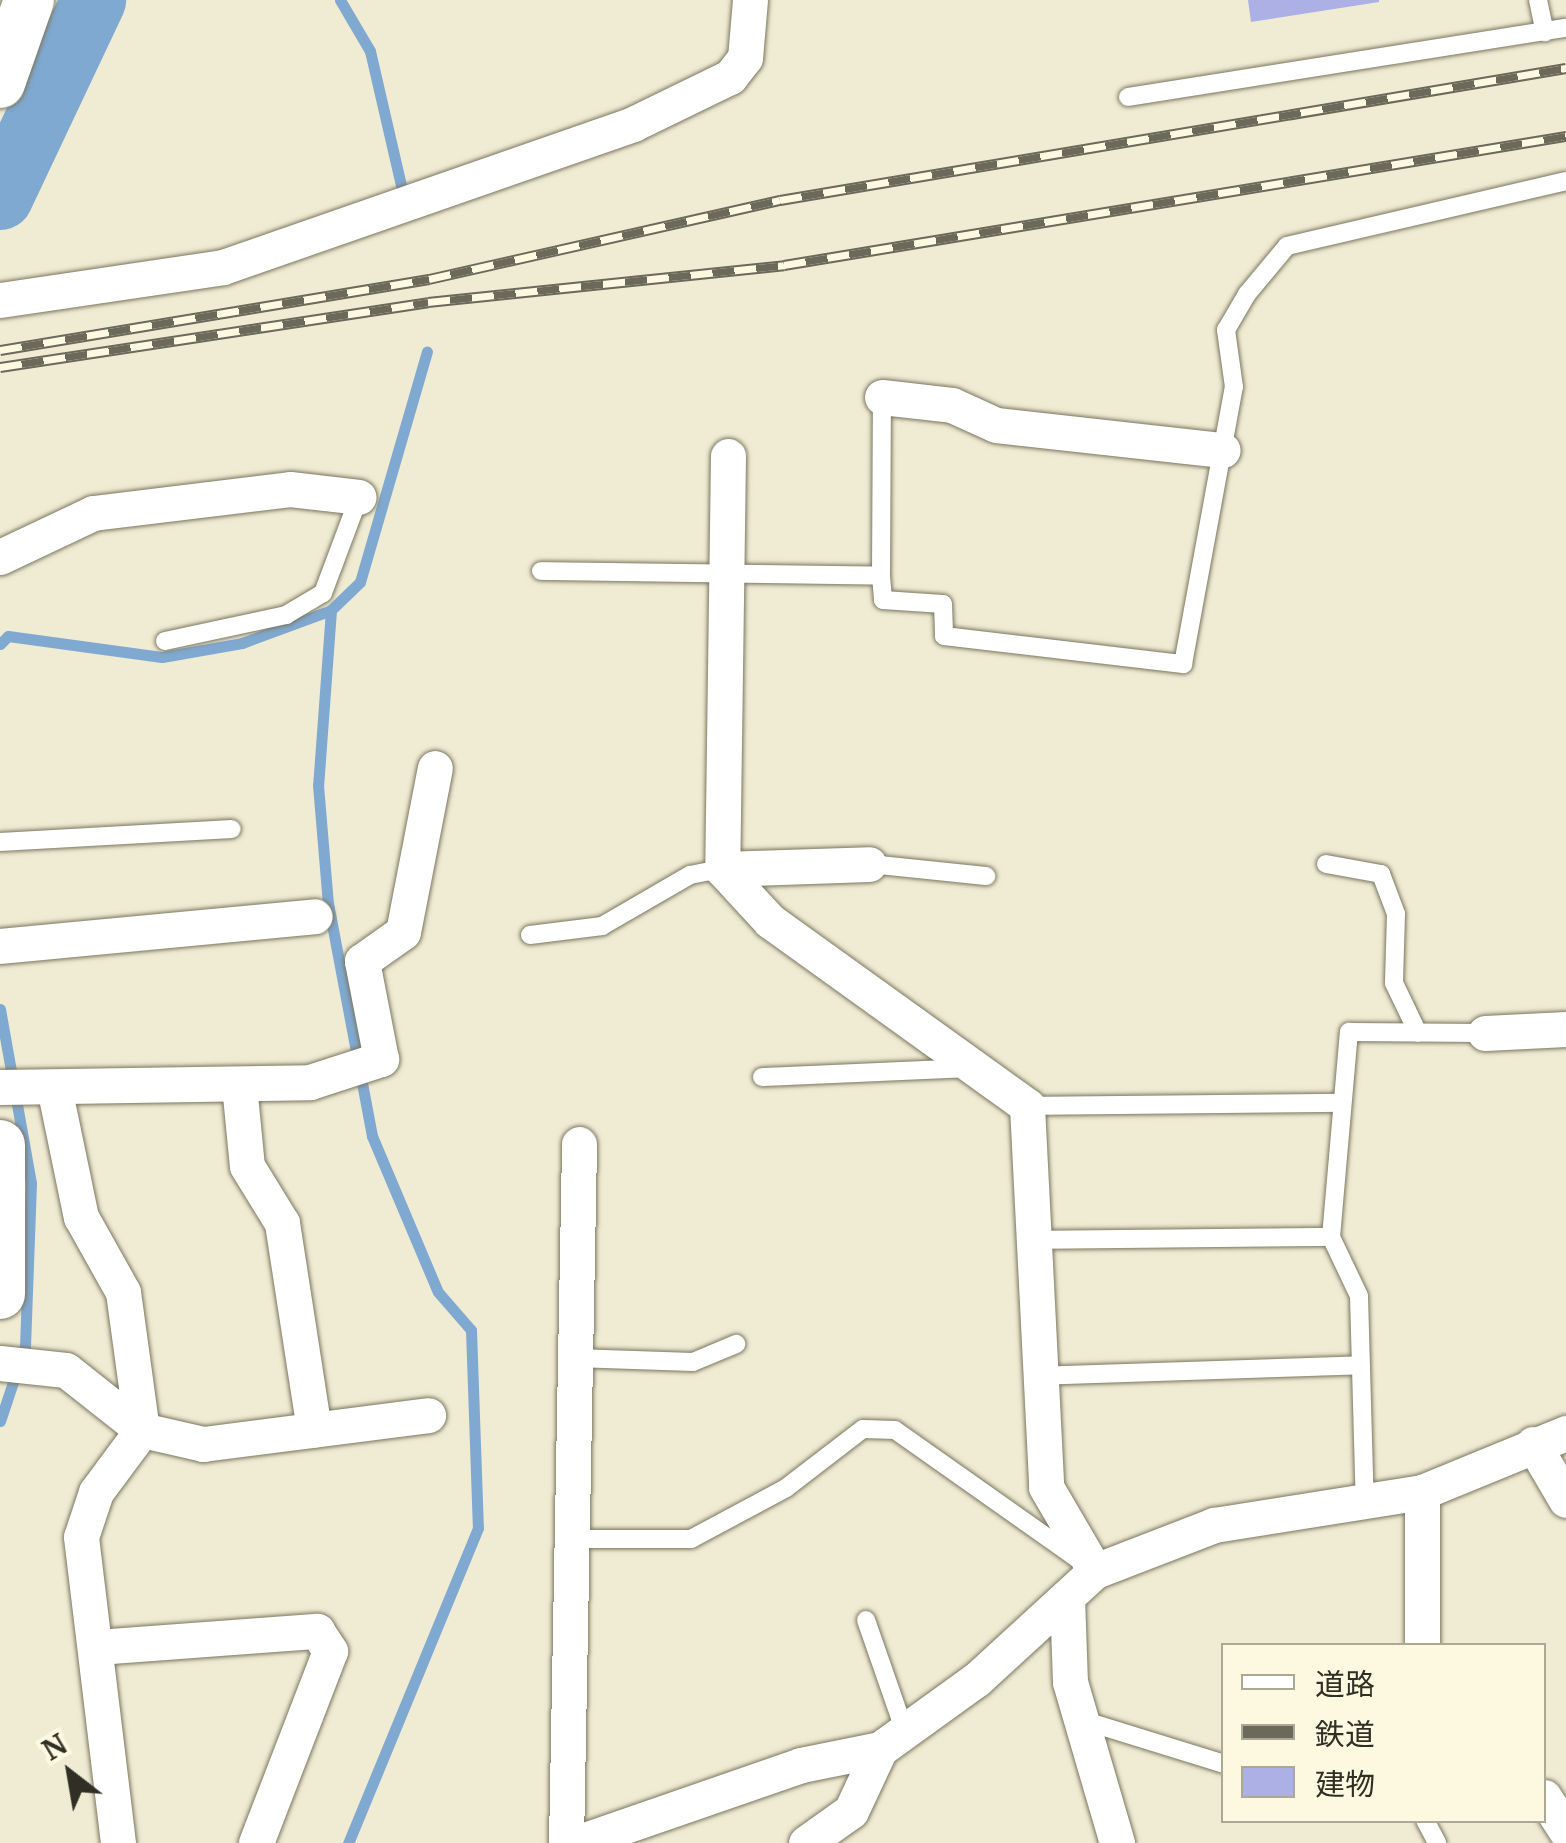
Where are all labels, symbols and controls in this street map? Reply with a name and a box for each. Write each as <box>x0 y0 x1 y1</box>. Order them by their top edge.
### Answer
legend <box>1221 1643 1546 1823</box>
text: 道路 <box>1315 1665 1375 1703</box>
text: 鉄道 <box>1315 1715 1375 1753</box>
north arrow <box>20 1723 120 1823</box>
text: N <box>36 1726 73 1768</box>
text: 建物 <box>1315 1765 1375 1803</box>

